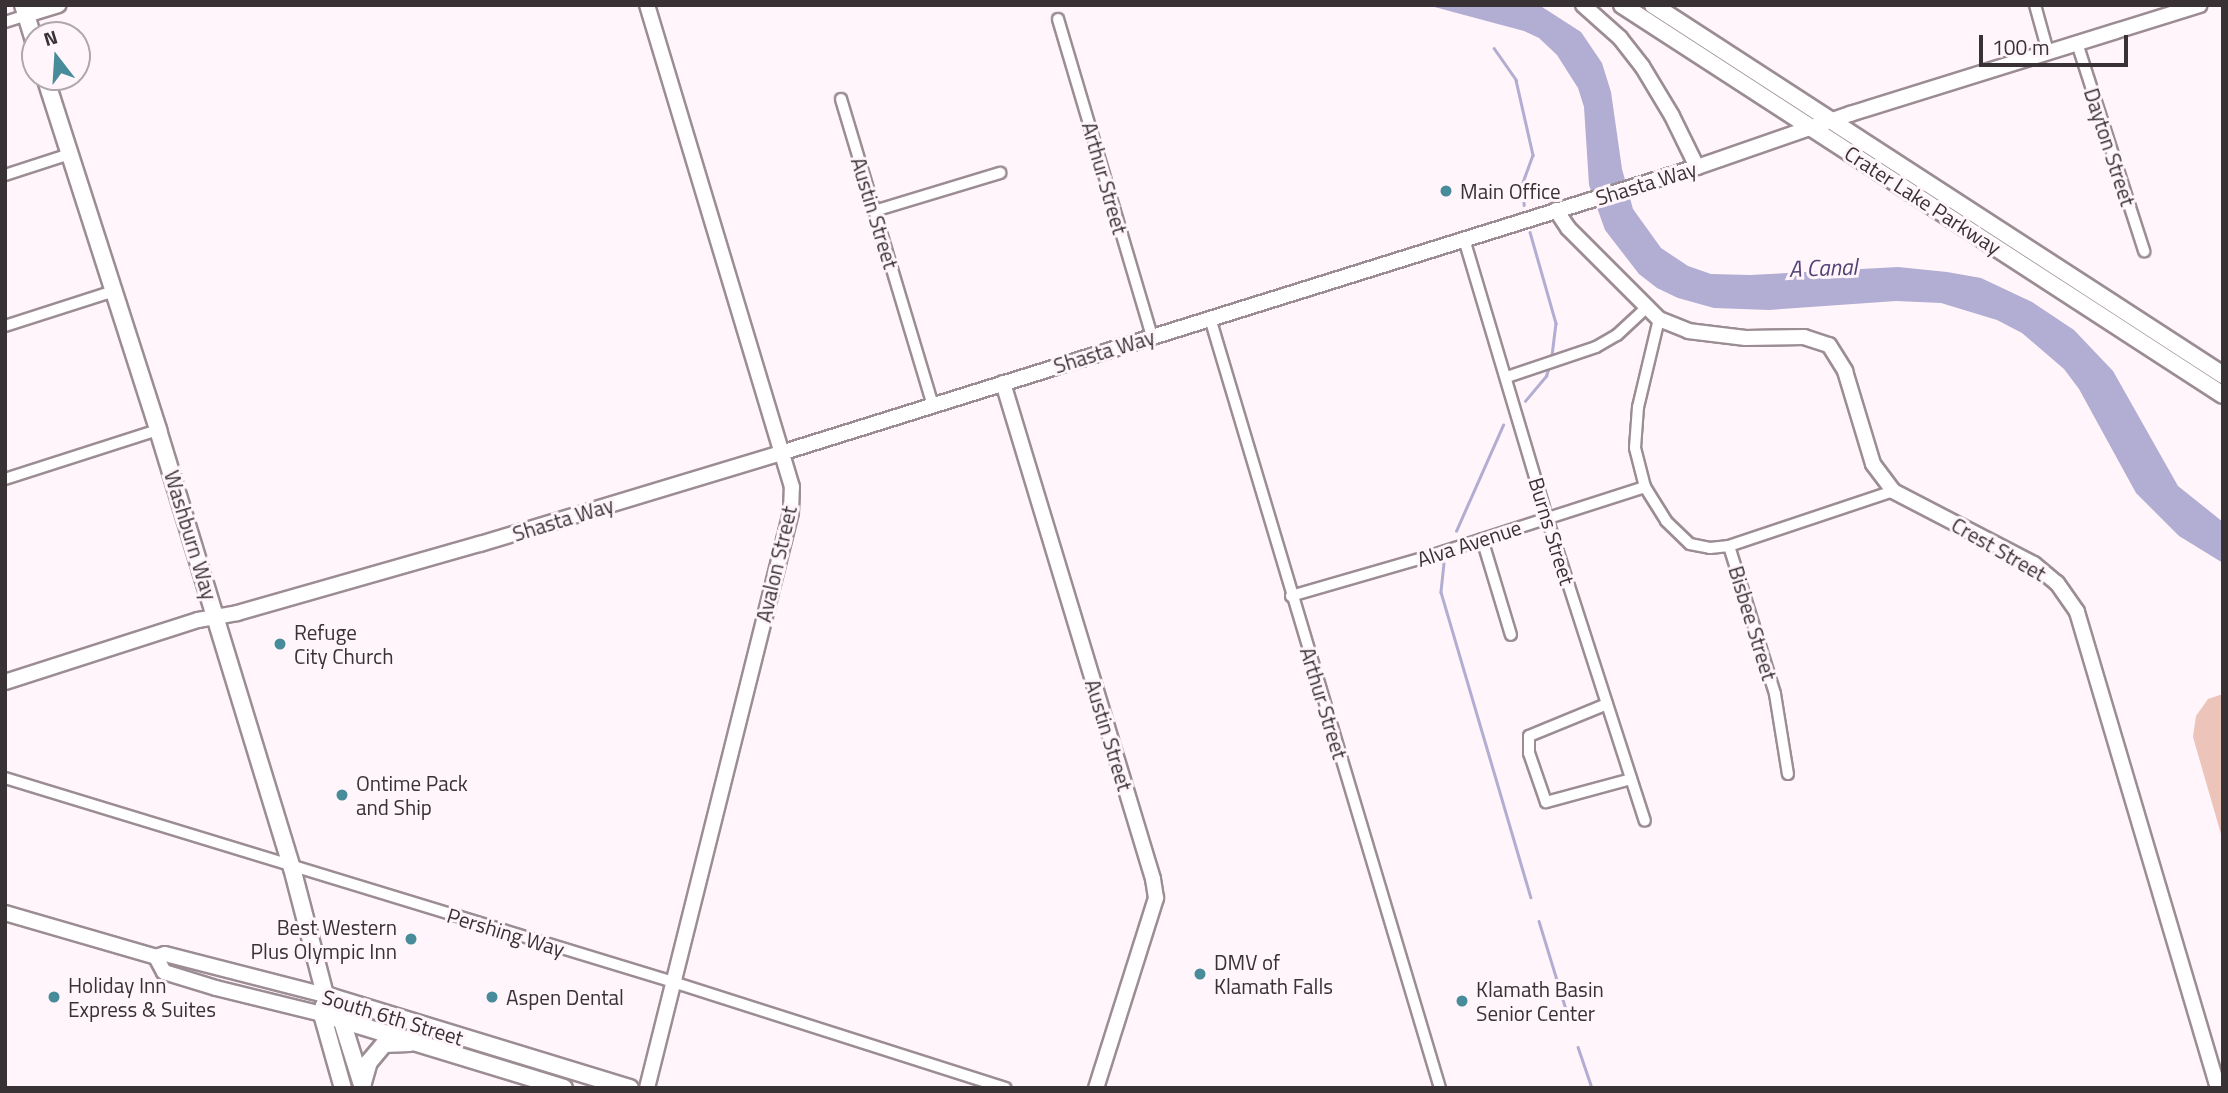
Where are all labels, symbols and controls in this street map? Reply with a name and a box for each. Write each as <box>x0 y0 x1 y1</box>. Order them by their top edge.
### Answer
north arrow <box>21 21 91 91</box>
scale bar <box>1983 21 2132 65</box>
text: N <box>40 22 61 53</box>
text: 100 m <box>1992 31 2049 63</box>
street label: Dayton Street <box>2079 85 2141 209</box>
street label: Arthur Street <box>1077 119 1133 237</box>
street label: Crater Lake Parkway <box>1840 140 2006 260</box>
street label: Austin Street <box>846 154 904 272</box>
street label: Shasta Way <box>1592 156 1700 210</box>
place label: Main Office <box>1460 178 1561 204</box>
marker: Main Office <box>1438 183 1454 199</box>
water label: A Canal <box>1788 253 1858 283</box>
street label: Shasta Way <box>1050 324 1158 378</box>
street label: Washburn Way <box>159 467 223 603</box>
street label: Burns Street <box>1524 474 1580 588</box>
street label: Shasta Way <box>509 492 617 546</box>
street label: Avalon Street <box>750 503 802 625</box>
street label: Crest Street <box>1947 512 2051 586</box>
street label: Alva Avenue <box>1414 514 1524 572</box>
street label: Bisbee Street <box>1724 563 1782 683</box>
place label: Refuge City Church <box>294 619 393 669</box>
marker: Refuge City Church <box>272 636 288 652</box>
street label: Arthur Street <box>1295 644 1353 762</box>
street label: Austin Street <box>1080 676 1138 794</box>
place label: Ontime Pack and Ship <box>356 770 468 820</box>
marker: Ontime Pack and Ship <box>334 787 350 803</box>
street label: Pershing Way <box>444 902 568 962</box>
place label: Best Western Plus Olympic Inn <box>251 914 397 964</box>
marker: Best Western Plus Olympic Inn <box>403 931 419 947</box>
place label: DMV of Klamath Falls <box>1214 949 1333 999</box>
marker: DMV of Klamath Falls <box>1192 966 1208 982</box>
place label: Holiday Inn Express & Suites <box>68 972 216 1022</box>
place label: Klamath Basin Senior Center <box>1476 976 1604 1026</box>
street label: South 6th Street <box>319 984 467 1050</box>
place label: Aspen Dental <box>506 984 624 1010</box>
marker: Holiday Inn Express & Suites <box>46 989 62 1005</box>
marker: Aspen Dental <box>484 989 500 1005</box>
marker: Klamath Basin Senior Center <box>1454 993 1470 1009</box>

